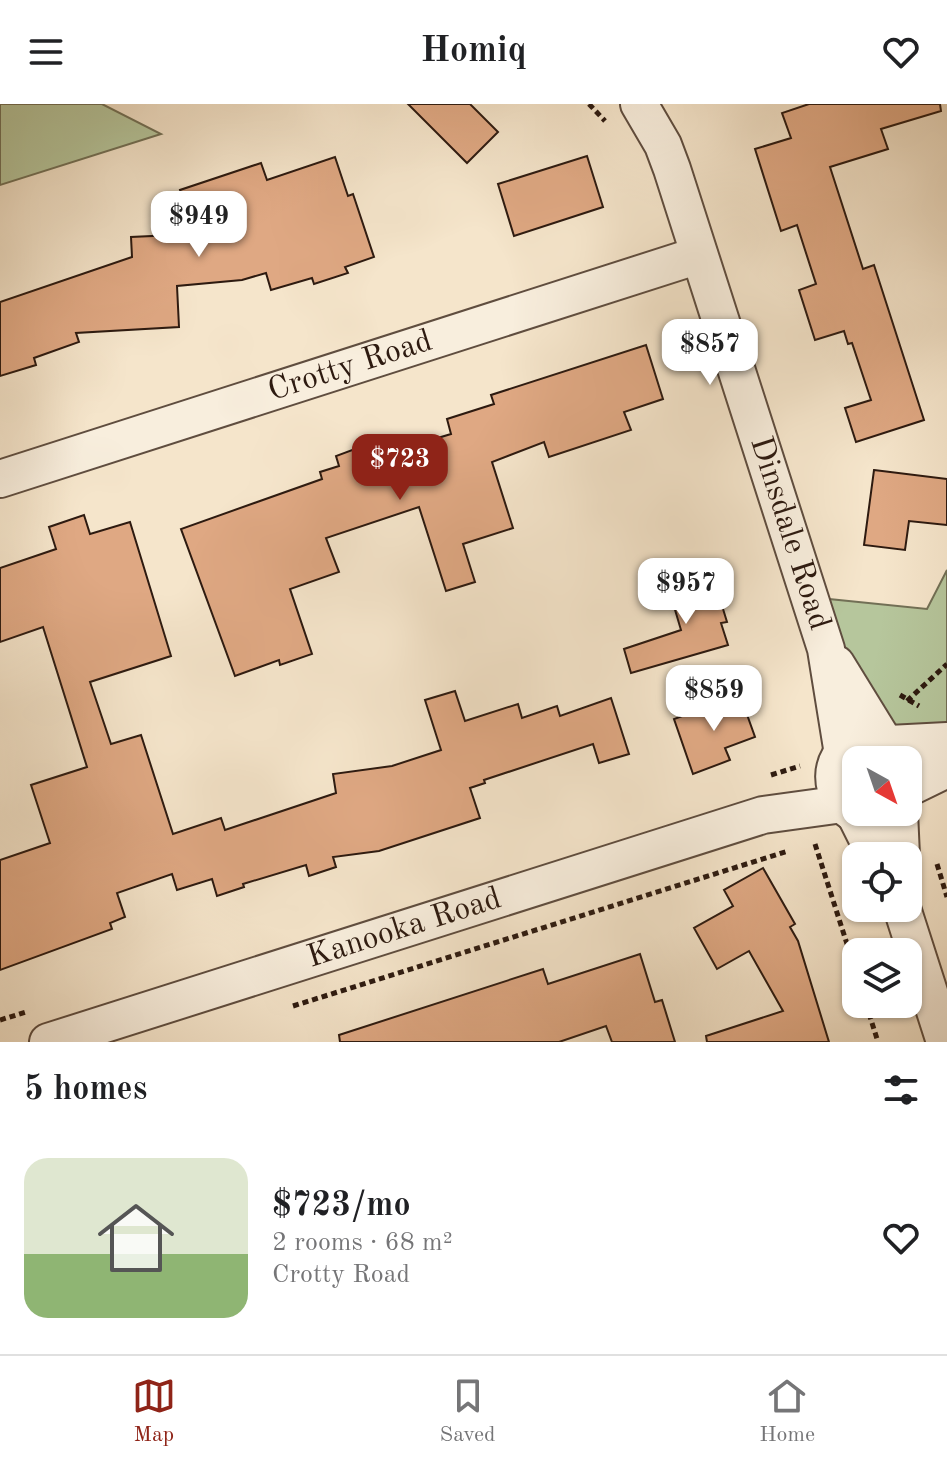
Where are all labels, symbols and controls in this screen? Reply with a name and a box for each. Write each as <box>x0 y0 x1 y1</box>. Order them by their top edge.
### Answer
icon: menu <box>24 30 68 74</box>
icon: heart <box>879 30 923 74</box>
text: Homiq <box>420 34 527 70</box>
pin: $949 <box>152 191 246 259</box>
text: $949 <box>169 204 229 230</box>
pin: $857 <box>663 319 757 387</box>
street label: Crotty Road <box>265 326 436 408</box>
text: $857 <box>680 332 740 358</box>
street label: Dinsdale Road <box>743 433 835 634</box>
pin: $723 <box>353 434 447 502</box>
text: $723 <box>370 447 430 473</box>
pin: $957 <box>639 558 733 626</box>
text: $957 <box>656 571 716 597</box>
pin: $859 <box>667 665 761 733</box>
text: $859 <box>684 678 744 704</box>
north arrow <box>842 746 922 826</box>
map controls <box>842 746 922 1018</box>
button: locate <box>842 842 922 922</box>
street label: Kanooka Road <box>303 883 505 975</box>
button: layers <box>842 938 922 1018</box>
icon: filters <box>879 1068 923 1112</box>
text: 5 homes <box>24 1073 147 1107</box>
text: $723/mo <box>272 1189 411 1223</box>
icon: home <box>88 1190 184 1286</box>
icon: heart <box>879 1216 923 1260</box>
text: 2 rooms · 68 m² <box>272 1230 453 1256</box>
text: Crotty Road <box>272 1262 410 1288</box>
tab: Map <box>132 1374 176 1449</box>
tab: Saved <box>440 1374 496 1449</box>
tab: Home <box>759 1374 815 1449</box>

